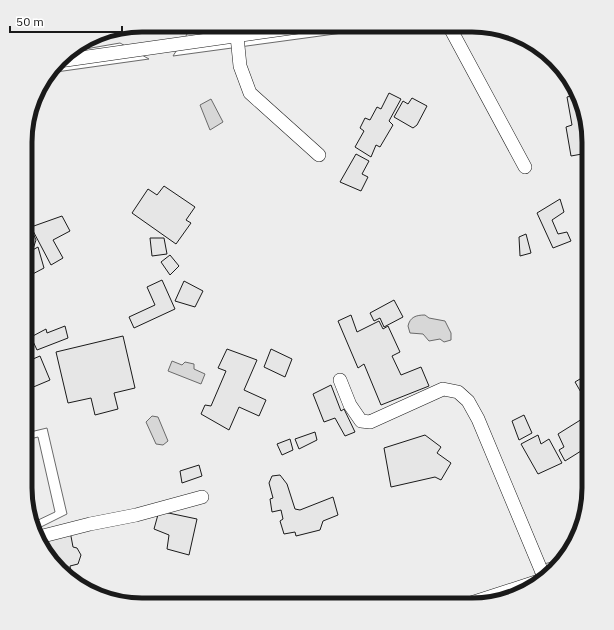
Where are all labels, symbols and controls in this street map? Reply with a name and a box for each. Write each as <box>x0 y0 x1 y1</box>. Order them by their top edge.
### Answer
scale bar <box>10 8 122 34</box>
text: 50 m <box>16 14 44 29</box>

